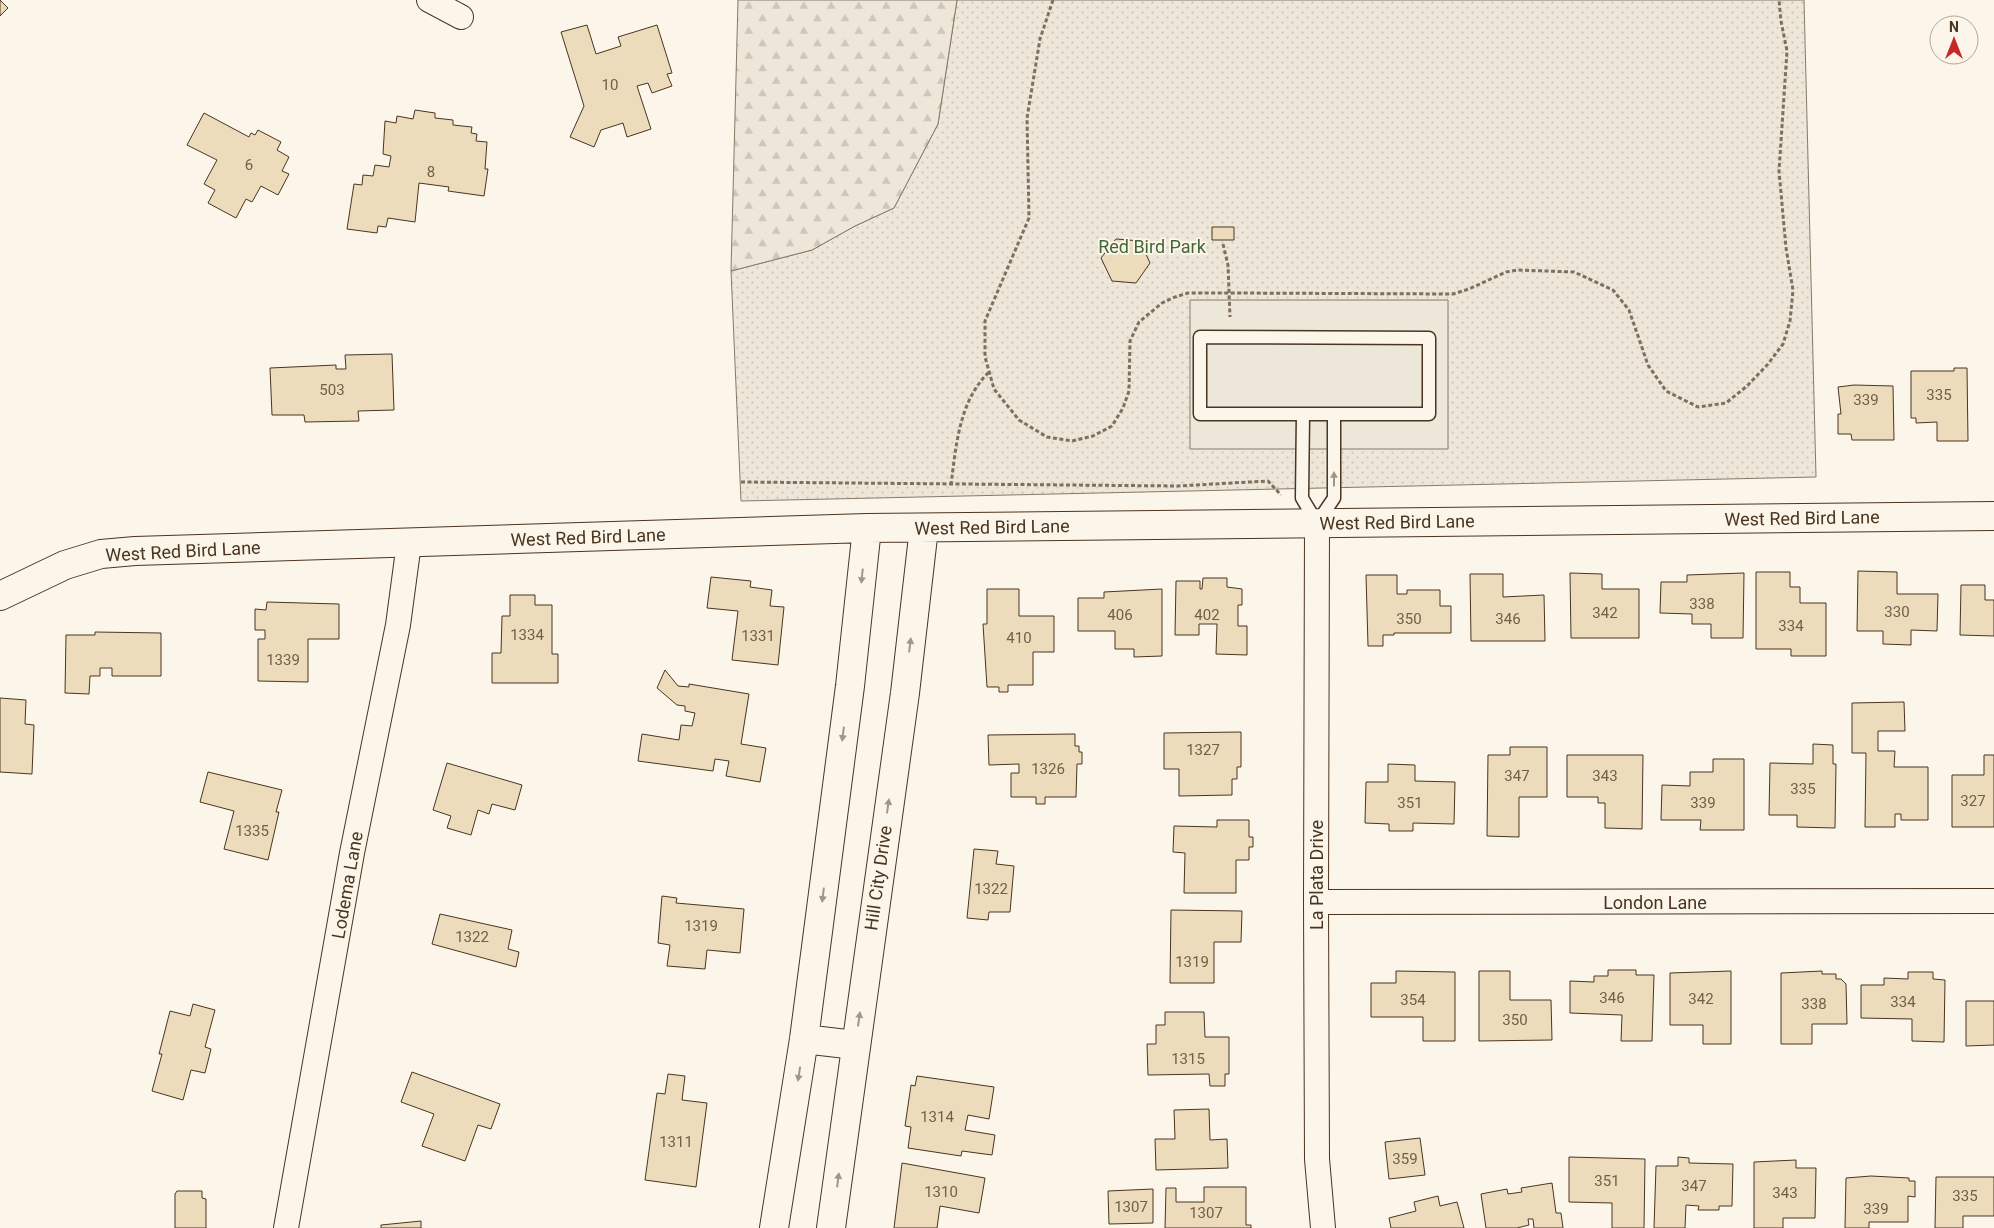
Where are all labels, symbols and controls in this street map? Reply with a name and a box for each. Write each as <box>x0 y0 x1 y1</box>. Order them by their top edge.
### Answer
north arrow <box>1929 15 1979 65</box>
text: N <box>1949 19 1959 35</box>
house number: 10 <box>602 76 618 94</box>
house number: 6 <box>245 156 253 174</box>
house number: 8 <box>427 163 435 181</box>
park label: Red Bird Park <box>1098 236 1207 257</box>
house number: 503 <box>319 381 345 399</box>
house number: 335 <box>1926 386 1952 404</box>
house number: 339 <box>1853 391 1879 409</box>
one-way arrow <box>1330 471 1338 487</box>
street label: West Red Bird Lane <box>1724 506 1880 530</box>
street label: West Red Bird Lane <box>1319 510 1475 534</box>
street label: West Red Bird Lane <box>914 515 1070 539</box>
street label: West Red Bird Lane <box>510 524 666 550</box>
street label: West Red Bird Lane <box>105 536 261 566</box>
one-way arrow <box>858 569 866 585</box>
house number: 338 <box>1689 595 1715 613</box>
house number: 330 <box>1884 603 1910 621</box>
house number: 342 <box>1592 604 1618 622</box>
house number: 406 <box>1107 606 1133 624</box>
house number: 402 <box>1194 606 1220 624</box>
house number: 350 <box>1396 610 1422 628</box>
house number: 346 <box>1495 610 1521 628</box>
house number: 334 <box>1778 617 1804 635</box>
house number: 1334 <box>510 626 544 644</box>
house number: 1331 <box>741 627 775 645</box>
house number: 410 <box>1006 629 1032 647</box>
one-way arrow <box>906 636 914 652</box>
house number: 1339 <box>266 651 300 669</box>
one-way arrow <box>839 726 847 742</box>
house number: 1327 <box>1186 741 1220 759</box>
house number: 1326 <box>1031 760 1065 778</box>
house number: 347 <box>1504 767 1530 785</box>
house number: 343 <box>1592 767 1618 785</box>
house number: 335 <box>1790 780 1816 798</box>
house number: 327 <box>1960 792 1986 810</box>
house number: 351 <box>1397 794 1423 812</box>
house number: 339 <box>1690 794 1716 812</box>
one-way arrow <box>885 797 893 813</box>
street label: La Plata Drive <box>1306 820 1327 930</box>
house number: 1335 <box>235 822 269 840</box>
street label: Hill City Drive <box>860 824 896 932</box>
street label: Lodema Lane <box>327 830 367 940</box>
house number: 1322 <box>974 880 1008 898</box>
one-way arrow <box>819 888 827 904</box>
street label: London Lane <box>1603 892 1707 913</box>
house number: 1319 <box>684 917 718 935</box>
house number: 1322 <box>455 928 489 946</box>
house number: 1319 <box>1175 953 1209 971</box>
house number: 346 <box>1599 989 1625 1007</box>
house number: 342 <box>1688 990 1714 1008</box>
house number: 354 <box>1400 991 1426 1009</box>
house number: 334 <box>1890 993 1916 1011</box>
house number: 338 <box>1801 995 1827 1013</box>
one-way arrow <box>855 1010 863 1026</box>
house number: 350 <box>1502 1011 1528 1029</box>
house number: 1315 <box>1171 1050 1205 1068</box>
one-way arrow <box>794 1066 802 1082</box>
house number: 1314 <box>920 1108 954 1126</box>
house number: 1311 <box>659 1133 693 1151</box>
house number: 359 <box>1392 1150 1418 1168</box>
one-way arrow <box>835 1172 843 1188</box>
house number: 351 <box>1594 1172 1620 1190</box>
house number: 347 <box>1681 1177 1707 1195</box>
house number: 1310 <box>924 1183 958 1201</box>
house number: 343 <box>1772 1184 1798 1202</box>
house number: 335 <box>1952 1187 1978 1205</box>
house number: 1307 <box>1114 1198 1148 1216</box>
house number: 339 <box>1863 1200 1889 1218</box>
house number: 1307 <box>1189 1204 1223 1222</box>

